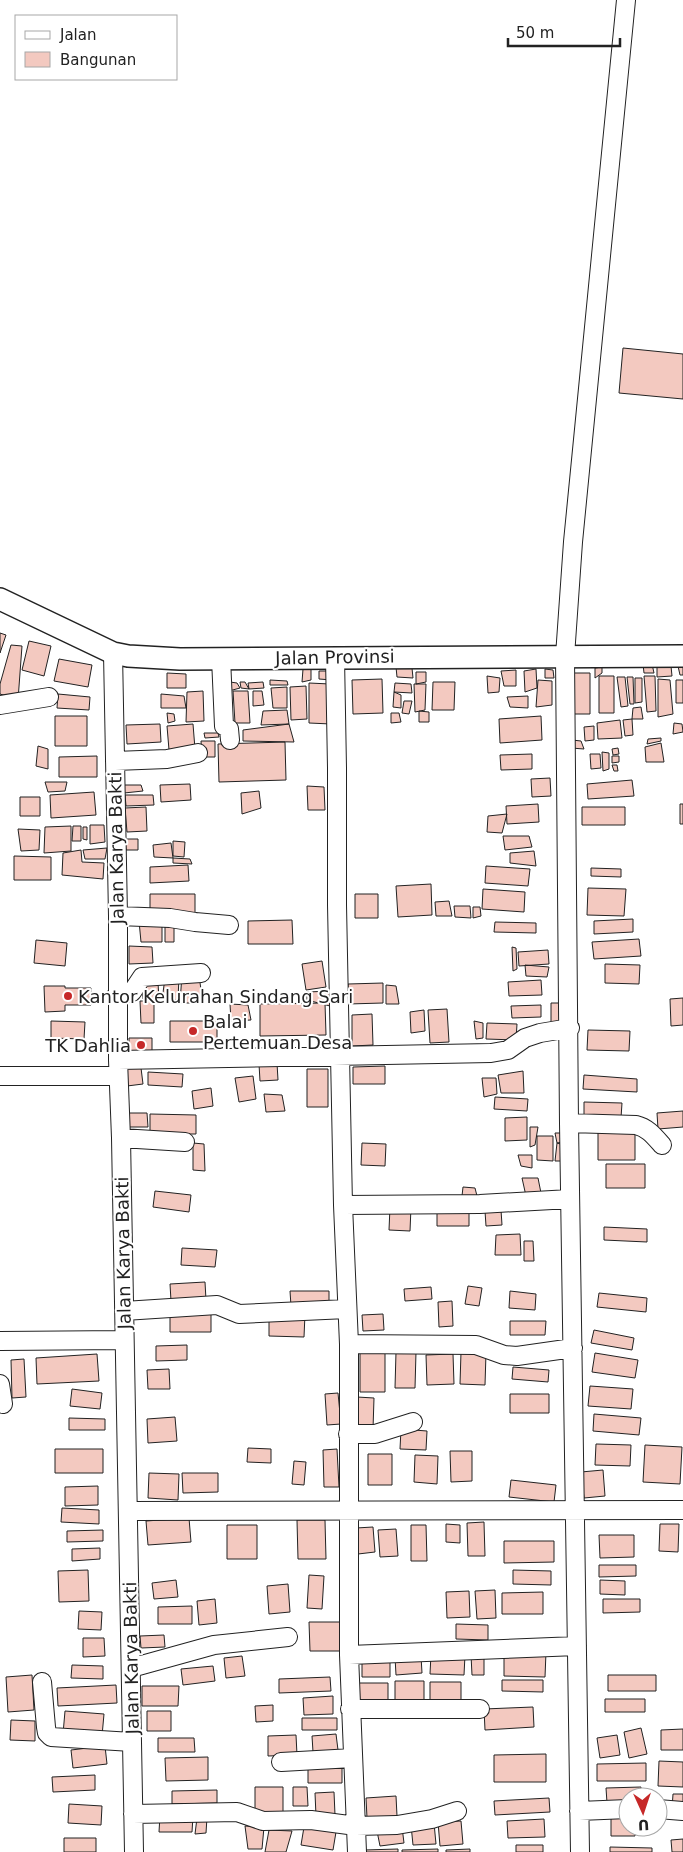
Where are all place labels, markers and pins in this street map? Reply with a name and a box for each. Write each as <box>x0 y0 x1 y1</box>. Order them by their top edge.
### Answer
place label: Kantor Kelurahan Sindang Sari <box>78 986 353 1007</box>
marker: Kantor Kelurahan Sindang Sari <box>62 990 74 1002</box>
place label: Balai Pertemuan Desa <box>203 1011 352 1053</box>
marker: Balai Pertemuan Desa <box>187 1025 199 1037</box>
place label: TK Dahlia <box>44 1035 131 1056</box>
marker: TK Dahlia <box>135 1039 147 1051</box>

